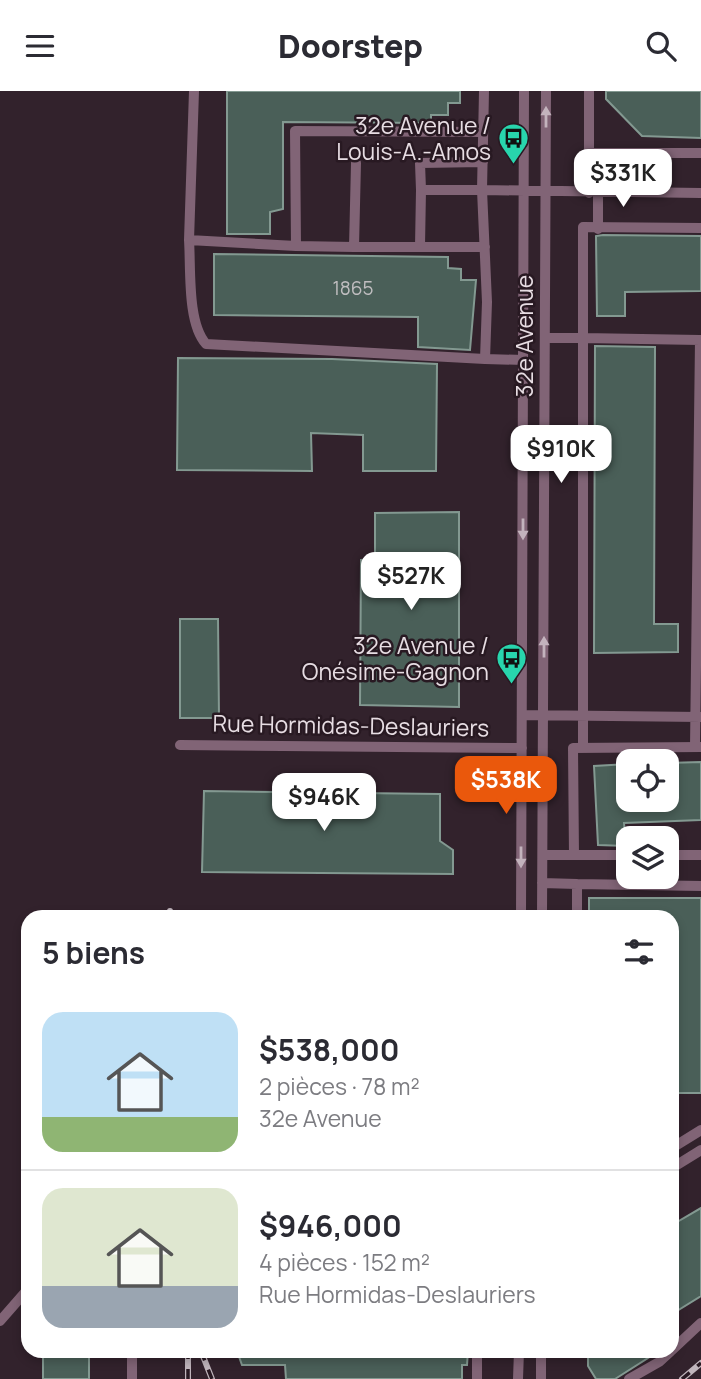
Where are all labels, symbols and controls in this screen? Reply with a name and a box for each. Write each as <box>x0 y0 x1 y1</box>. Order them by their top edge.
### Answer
text: Doorstep <box>278 24 423 68</box>
icon: menu <box>21 27 59 65</box>
icon: search <box>642 27 680 65</box>
one-way arrow <box>540 106 552 128</box>
place label: 32e Avenue / Louis-A.-Amos <box>336 109 491 167</box>
bus stop icon: 32e Avenue / Louis-A.-Amos <box>497 122 531 166</box>
pin: $331K <box>574 149 672 209</box>
text: $331K <box>590 156 656 188</box>
house number: 1865 <box>332 275 374 301</box>
street label: 32e Avenue <box>508 275 540 397</box>
pin: $910K <box>512 425 610 485</box>
text: $910K <box>527 432 595 464</box>
one-way arrow <box>517 518 529 540</box>
pin: $527K <box>362 553 460 612</box>
text: $527K <box>377 559 445 591</box>
place label: 32e Avenue / Onésime-Gagnon <box>302 629 489 687</box>
one-way arrow <box>538 636 550 658</box>
bus stop icon: 32e Avenue / Onésime-Gagnon <box>495 642 529 686</box>
street label: Rue Hormidas-Deslauriers <box>212 707 490 743</box>
map controls <box>616 749 679 889</box>
button: locate <box>616 749 679 812</box>
pin: $538K <box>457 757 555 816</box>
text: $538K <box>471 763 541 795</box>
pin: $946K <box>275 773 373 833</box>
text: $946K <box>288 780 360 812</box>
button: layers <box>616 826 679 889</box>
one-way arrow <box>515 846 527 868</box>
text: 5 biens <box>42 932 145 973</box>
icon: filters <box>620 933 658 971</box>
text: $538,000 <box>259 1029 400 1070</box>
icon: home <box>98 1040 182 1124</box>
text: 2 pièces · 78 m² <box>259 1070 420 1102</box>
text: 32e Avenue <box>259 1102 382 1134</box>
text: $946,000 <box>259 1205 402 1246</box>
icon: home <box>98 1216 182 1300</box>
text: 4 pièces · 152 m² <box>259 1246 430 1278</box>
text: Rue Hormidas-Deslauriers <box>259 1278 536 1310</box>

